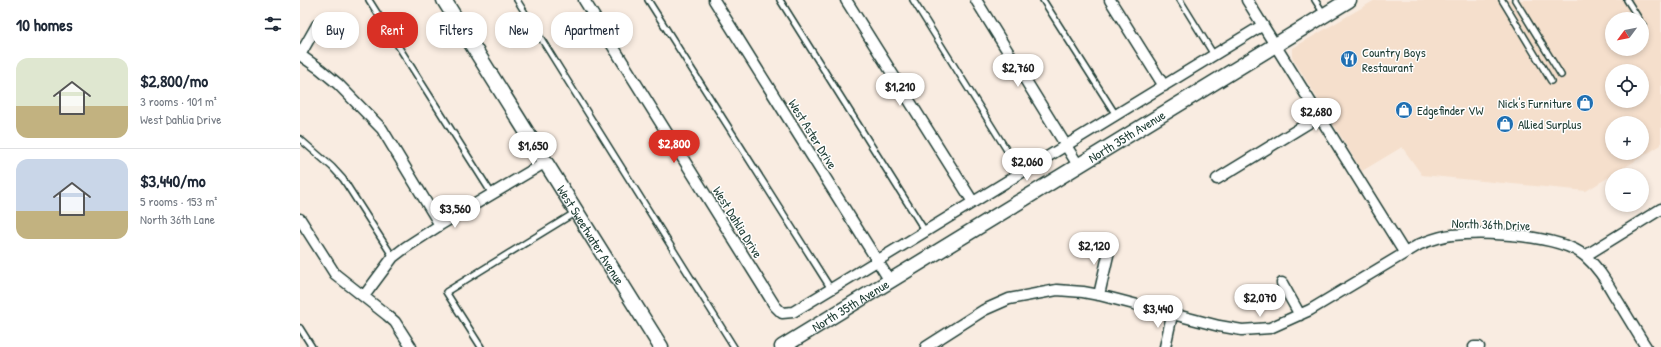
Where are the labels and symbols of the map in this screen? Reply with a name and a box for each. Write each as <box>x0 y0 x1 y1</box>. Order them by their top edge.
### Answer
north arrow <box>1605 12 1649 56</box>
place label: Country Boys Restaurant <box>1362 43 1426 76</box>
restaurant icon: Country Boys Restaurant <box>1339 49 1359 69</box>
pin: $2,760 <box>985 54 1051 88</box>
pin: $1,210 <box>867 73 933 107</box>
shop icon: Nick's Furniture <box>1575 93 1595 113</box>
place label: Nick's Furniture <box>1498 94 1572 112</box>
street label: West Aster Drive <box>784 96 842 172</box>
pin: $2,680 <box>1283 98 1349 132</box>
shop icon: Edgefinder VW <box>1394 100 1414 120</box>
place label: Edgefinder VW <box>1417 101 1483 119</box>
street label: North 35th Avenue <box>1085 106 1169 167</box>
shop icon: Allied Surplus <box>1495 114 1515 134</box>
place label: Allied Surplus <box>1518 115 1582 133</box>
pin: $2,800 <box>641 130 707 164</box>
pin: $1,650 <box>500 132 566 166</box>
pin: $2,060 <box>994 148 1060 182</box>
street label: West Sweetwater Avenue <box>553 182 629 288</box>
street label: West Dahlia Drive <box>709 183 767 261</box>
pin: $3,560 <box>422 195 488 229</box>
street label: North 36th Drive <box>1451 214 1531 234</box>
pin: $2,120 <box>1061 232 1127 266</box>
street label: North 35th Avenue <box>808 275 892 336</box>
pin: $2,070 <box>1227 284 1293 318</box>
pin: $3,440 <box>1125 295 1191 329</box>

